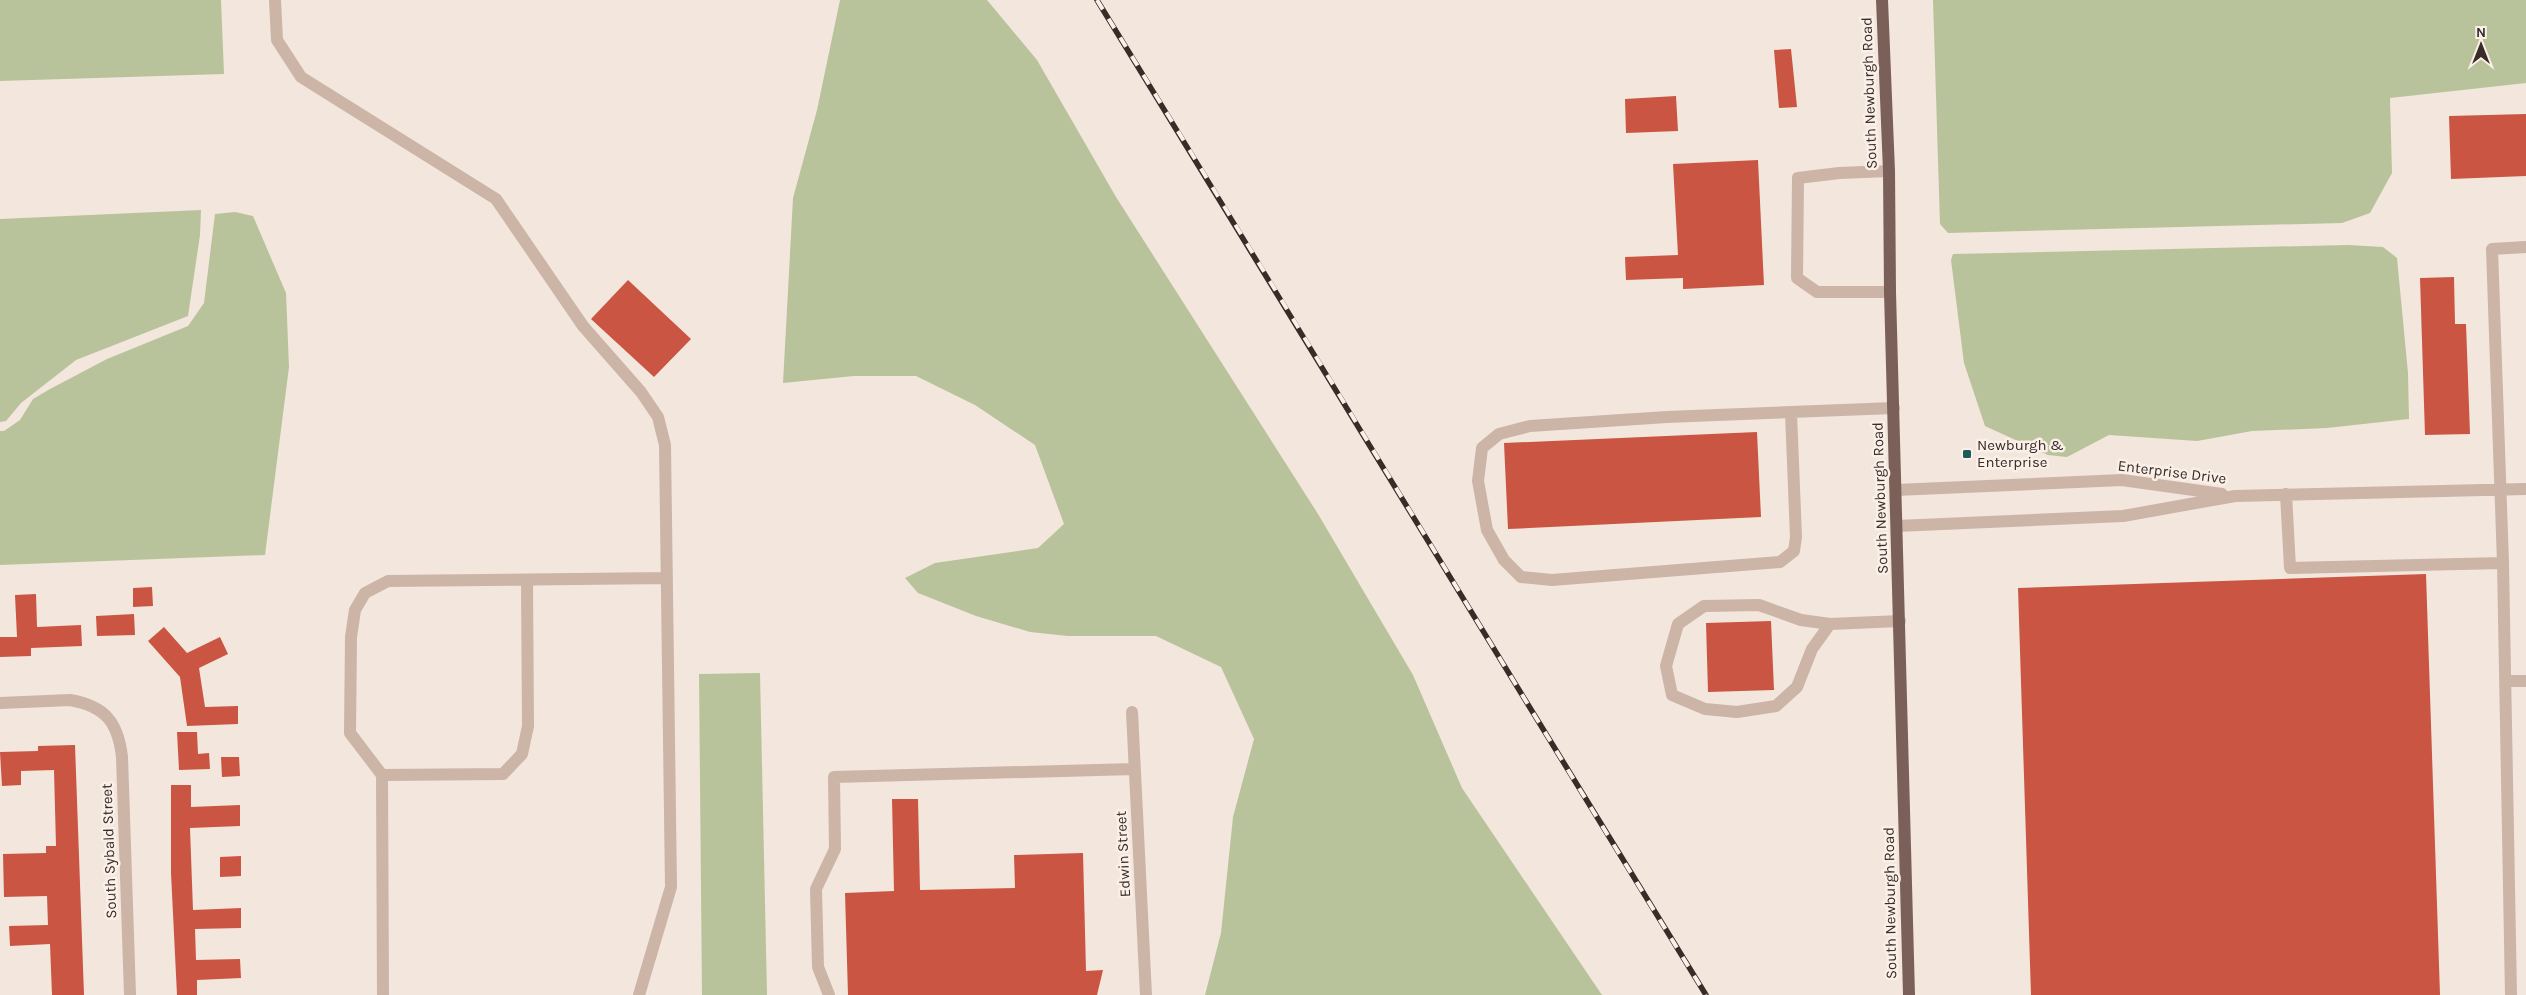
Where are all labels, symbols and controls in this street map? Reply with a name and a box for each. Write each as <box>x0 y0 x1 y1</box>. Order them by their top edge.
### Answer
street label: South Newburgh Road <box>1857 17 1881 169</box>
north arrow <box>2456 20 2506 70</box>
text: N <box>2476 24 2486 41</box>
street label: South Newburgh Road <box>1868 422 1892 574</box>
place label: Newburgh & Enterprise <box>1977 436 2064 471</box>
marker: Newburgh & Enterprise <box>1961 448 1973 460</box>
street label: Enterprise Drive <box>2117 456 2227 488</box>
street label: South Sybald Street <box>98 783 120 919</box>
street label: Edwin Street <box>1112 810 1134 898</box>
street label: South Newburgh Road <box>1880 827 1900 979</box>

